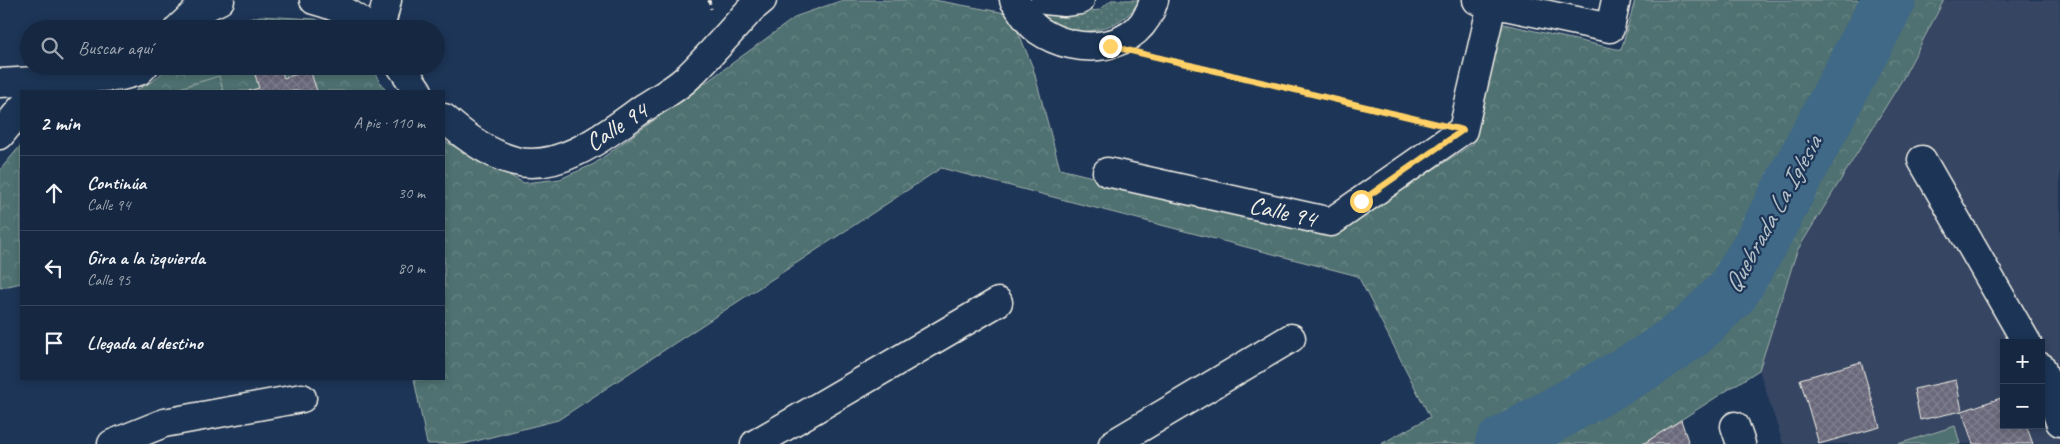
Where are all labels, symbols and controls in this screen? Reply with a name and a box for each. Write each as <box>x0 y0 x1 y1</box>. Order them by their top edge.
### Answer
search box <box>20 20 445 75</box>
icon: search <box>38 34 66 62</box>
route end <box>1099 35 1122 58</box>
text: Buscar aquí <box>78 36 152 60</box>
street label: Calle 94 <box>579 93 656 159</box>
text: 2 min <box>40 110 80 136</box>
text: A pie · 110 m <box>354 113 425 133</box>
water label: Quebrada La Iglesia <box>1716 128 1830 299</box>
text: Continúa <box>87 171 146 195</box>
icon: ahead <box>40 179 68 207</box>
text: 30 m <box>398 183 425 203</box>
street label: Calle 94 <box>1246 189 1322 236</box>
route start <box>1350 190 1373 213</box>
text: Calle 94 <box>87 195 130 215</box>
text: Gira a la izquierda <box>87 246 205 270</box>
icon: left <box>40 254 68 282</box>
text: 80 m <box>398 258 425 278</box>
text: Calle 95 <box>87 270 130 290</box>
icon: arrive <box>40 329 68 357</box>
text: Llegada al destino <box>87 331 203 355</box>
map controls <box>2000 339 2045 429</box>
button: + <box>2000 339 2045 384</box>
button: − <box>2000 384 2045 429</box>

